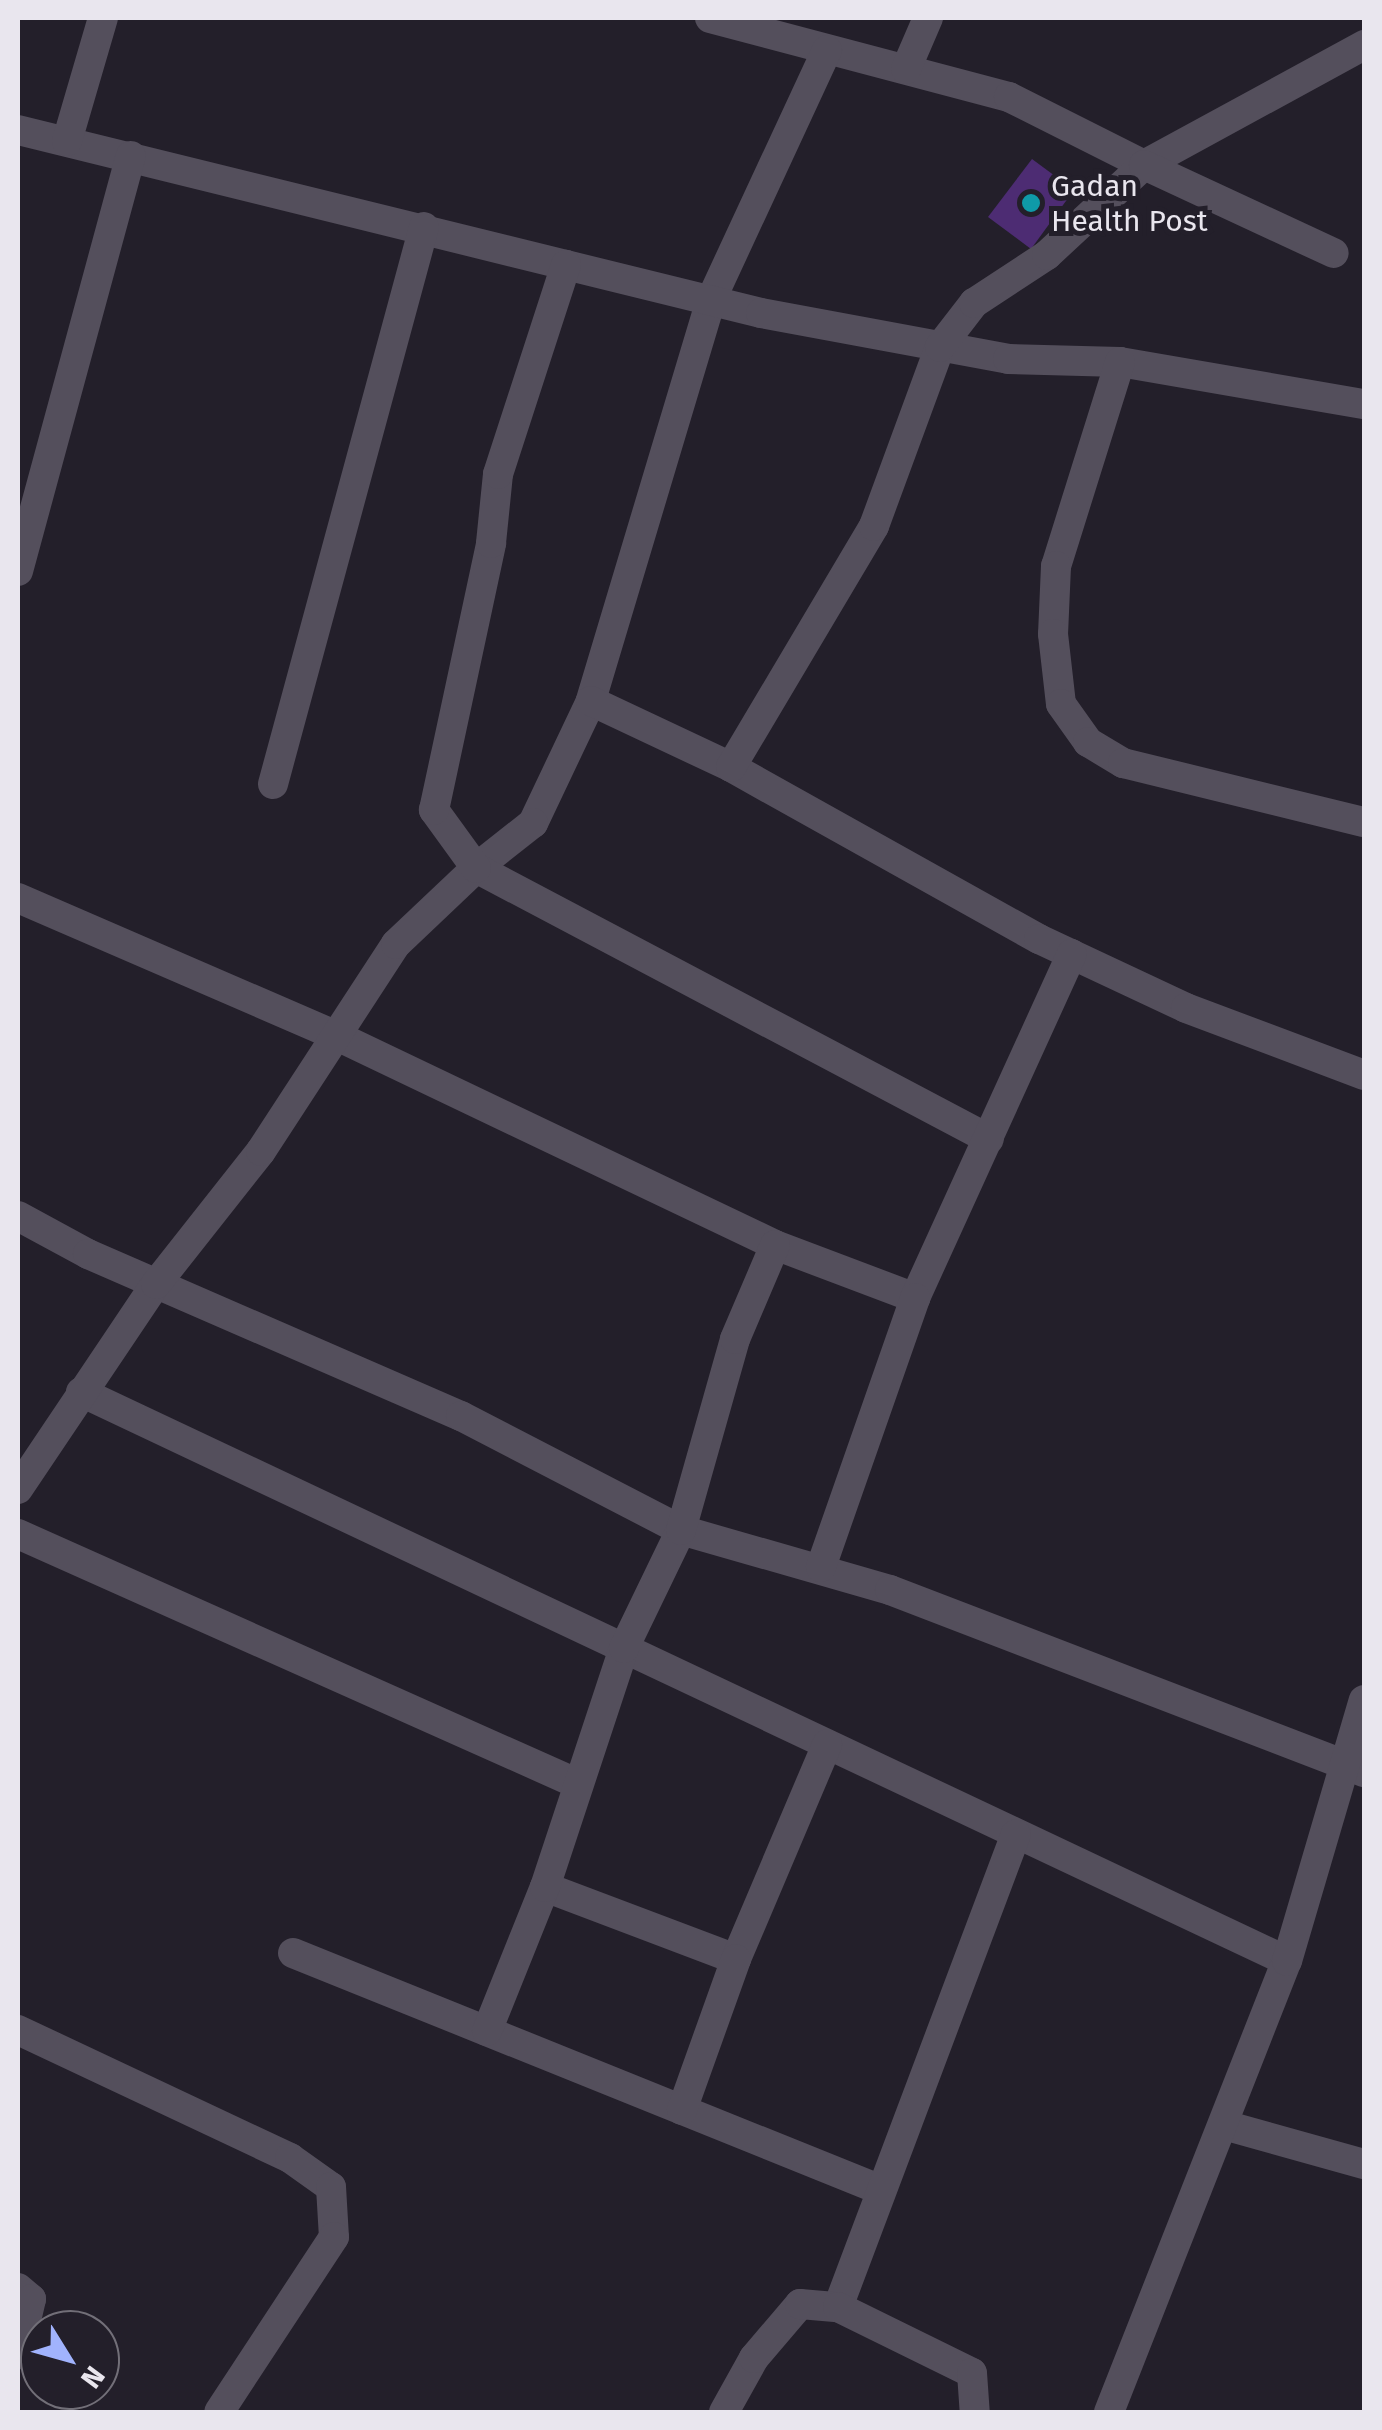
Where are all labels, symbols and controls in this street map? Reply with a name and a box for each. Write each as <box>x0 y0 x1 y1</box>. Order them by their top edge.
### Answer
place label: Gadan Health Post <box>1051 168 1208 238</box>
marker: Gadan Health Post <box>1020 192 1042 214</box>
north arrow <box>20 2310 120 2410</box>
text: N <box>74 2360 112 2394</box>

